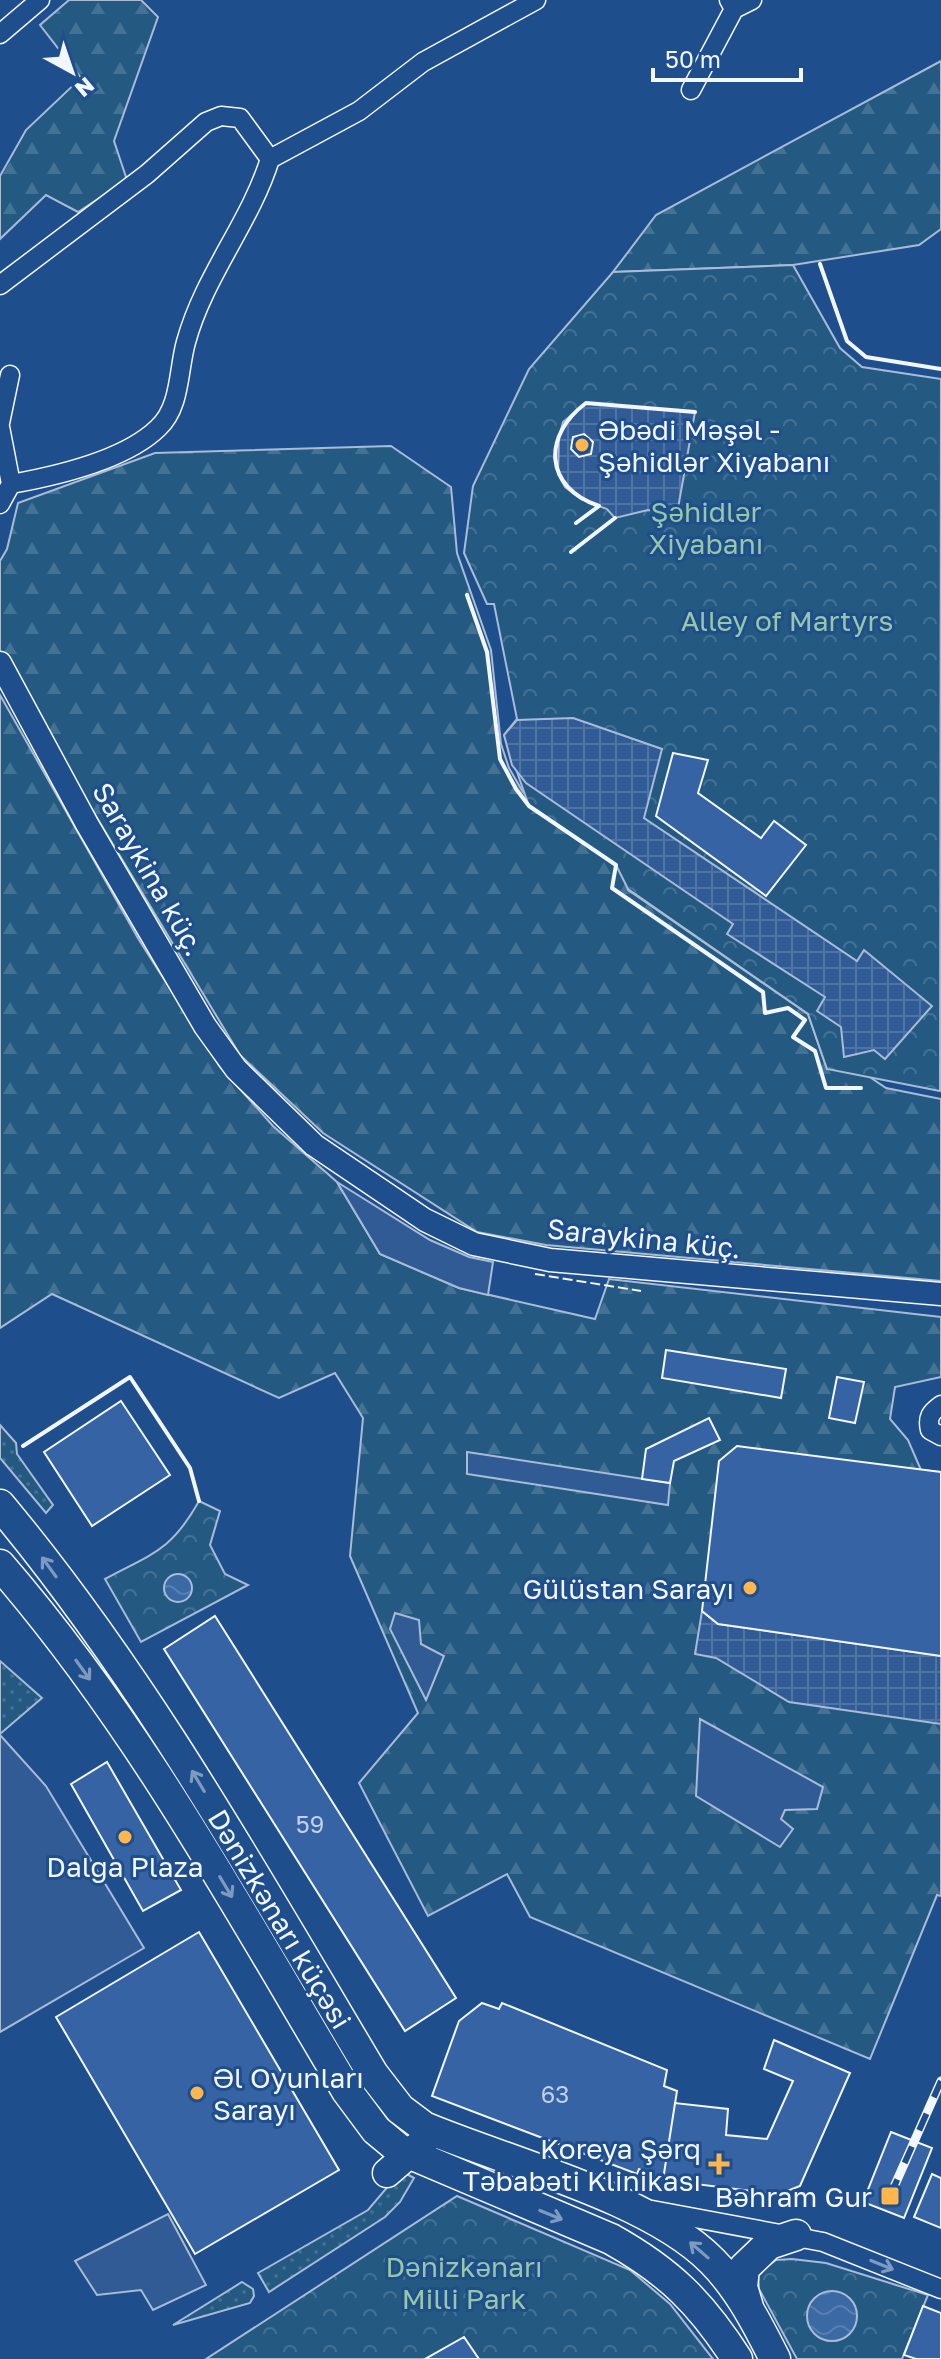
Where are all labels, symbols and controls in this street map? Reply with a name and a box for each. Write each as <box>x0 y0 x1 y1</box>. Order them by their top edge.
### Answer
north arrow <box>32 32 112 112</box>
scale bar <box>653 32 801 82</box>
text: 50 m <box>665 44 721 73</box>
text: N <box>70 72 100 103</box>
place label: Əbədi Məşəl - Şəhidlər Xiyabanı <box>598 413 830 478</box>
marker: Əbədi Məşəl - Şəhidlər Xiyabanı <box>573 436 591 454</box>
park label: Şəhidlər Xiyabanı <box>649 495 763 560</box>
park label: Alley of Martyrs <box>681 604 893 637</box>
street label: Saraykina küç. <box>86 777 212 961</box>
street label: Saraykina küç. <box>546 1211 742 1265</box>
one-way arrow <box>41 1557 58 1578</box>
place label: Gülüstan Sarayı <box>523 1572 734 1605</box>
marker: Gülüstan Sarayı <box>741 1579 759 1597</box>
one-way arrow <box>74 1659 91 1680</box>
one-way arrow <box>189 1770 205 1793</box>
street label: Dənizkənarı küçəsi <box>201 1803 359 2035</box>
house number: 59 <box>296 1809 324 1838</box>
marker: Dalğa Plaza <box>116 1828 134 1846</box>
place label: Dalğa Plaza <box>46 1850 204 1883</box>
one-way arrow <box>218 1875 234 1898</box>
place label: Əl Oyunları Sarayı <box>213 2061 364 2126</box>
house number: 63 <box>541 2079 569 2108</box>
marker: Əl Oyunları Sarayı <box>188 2084 206 2102</box>
place label: Koreya Şərq Təbabəti Klinikası <box>463 2132 701 2197</box>
marker: Koreya Şərq Təbabəti Klinikası <box>708 2153 730 2175</box>
place label: Bəhram Gur <box>715 2180 872 2213</box>
marker: Bəhram Gur <box>879 2185 901 2207</box>
one-way arrow <box>538 2208 563 2223</box>
one-way arrow <box>690 2241 710 2259</box>
park label: Dənizkənarı Milli Park <box>385 2250 543 2315</box>
one-way arrow <box>869 2258 894 2273</box>

